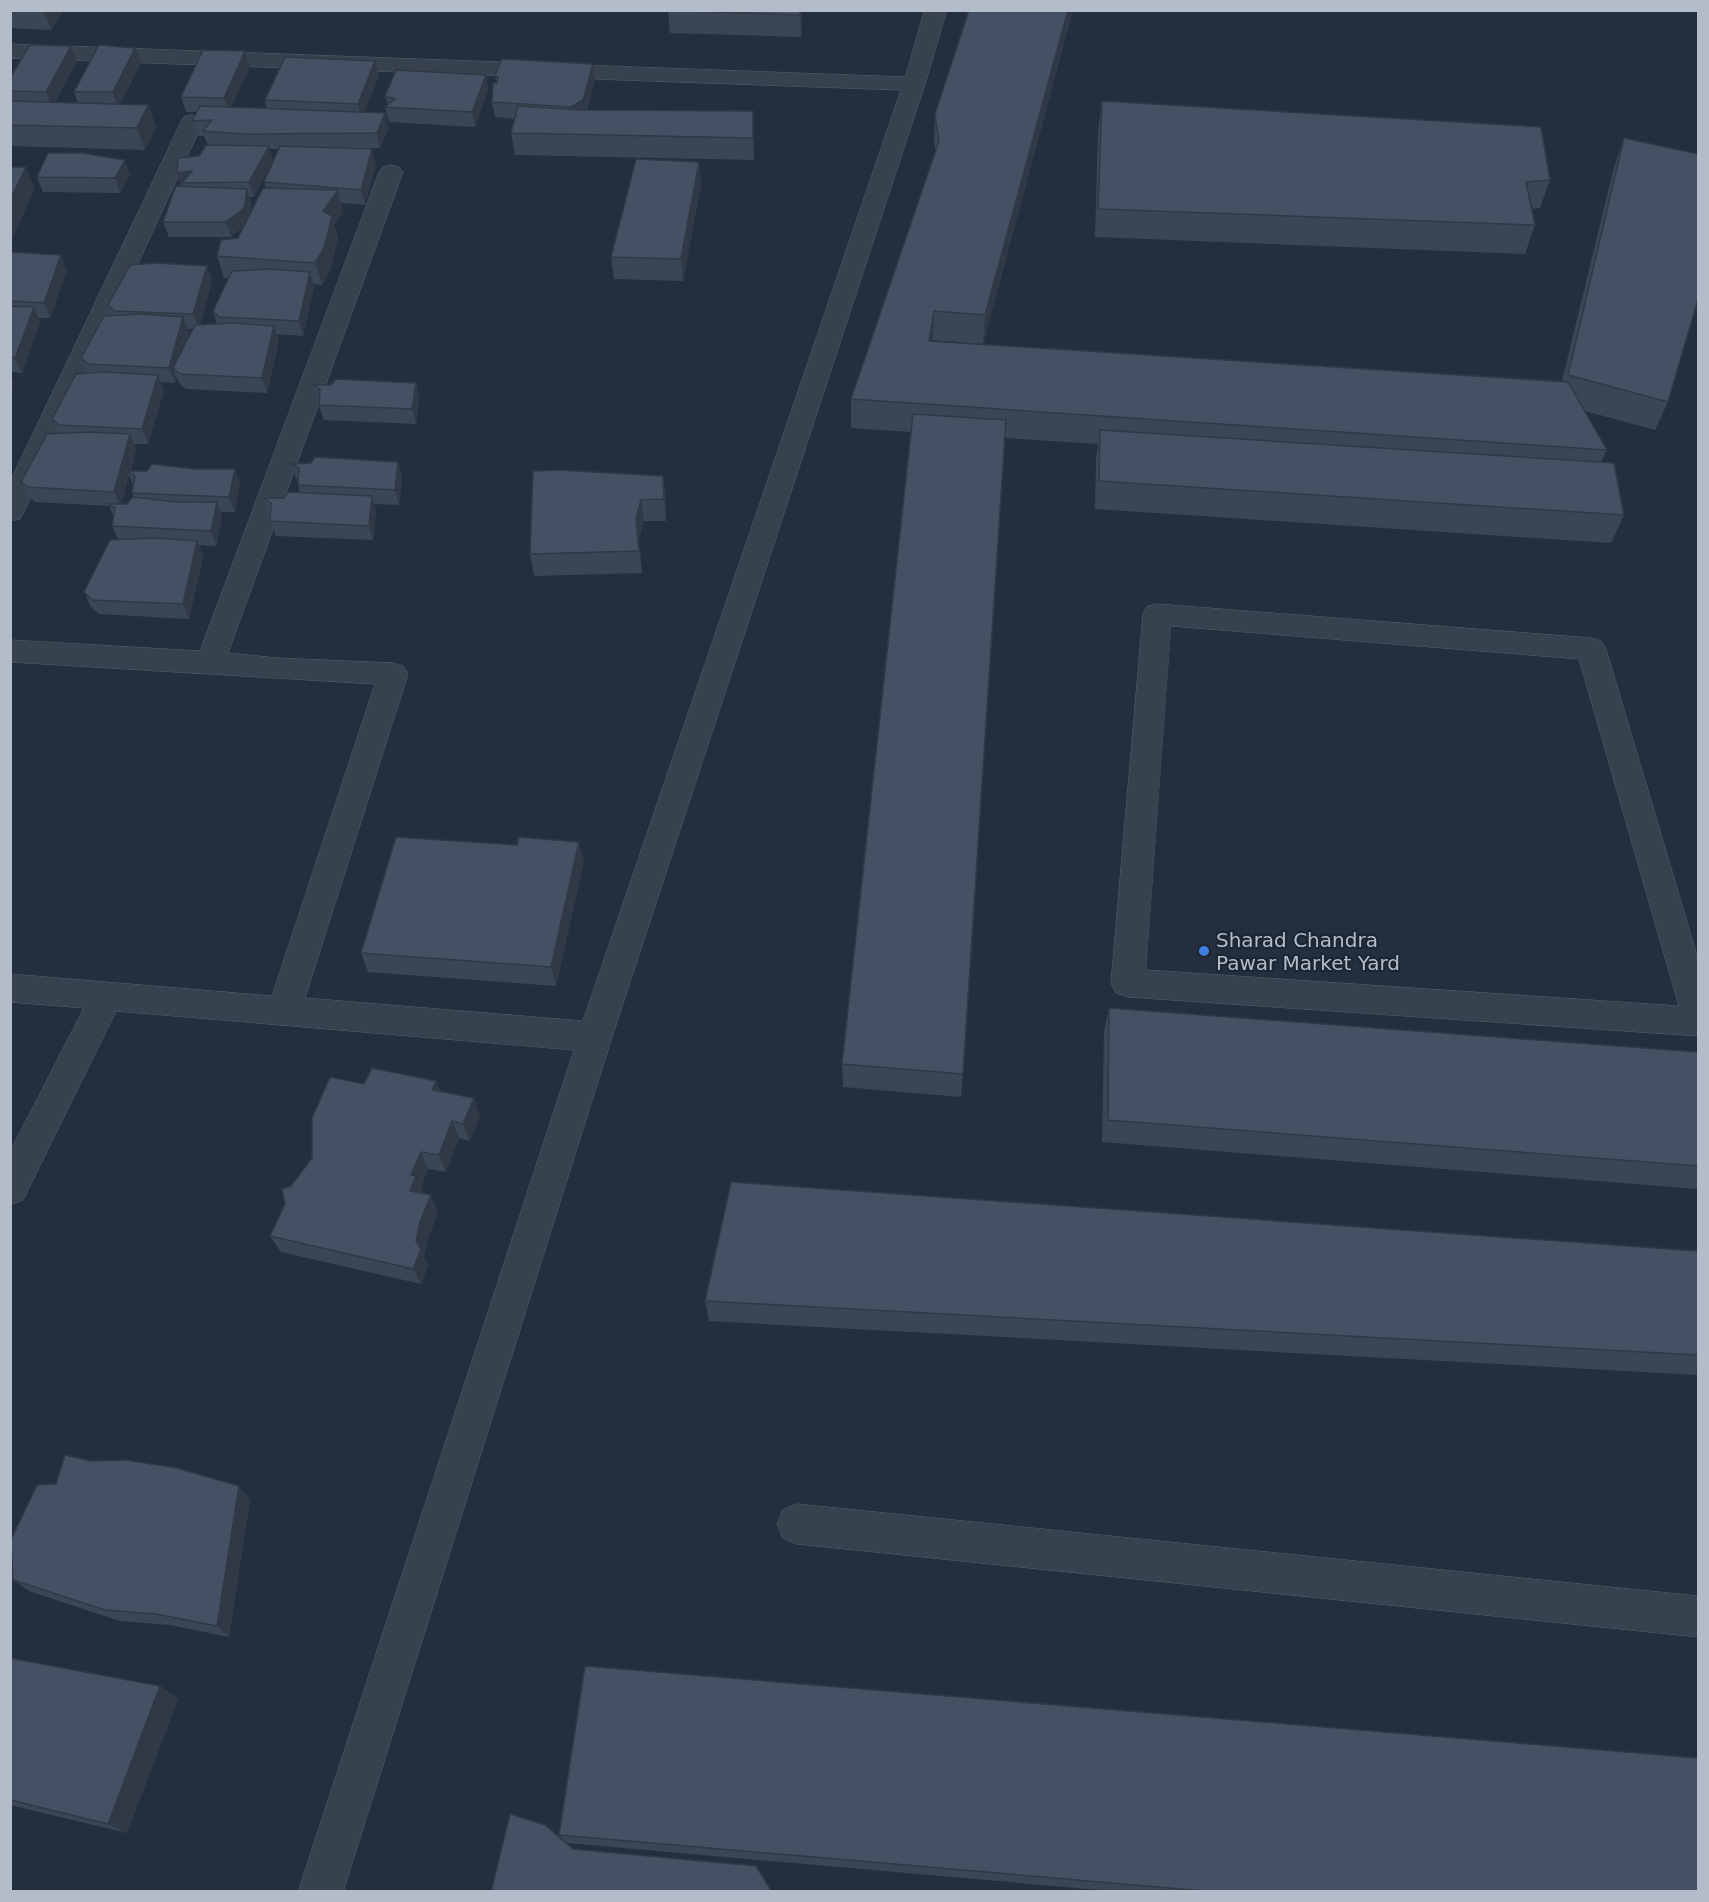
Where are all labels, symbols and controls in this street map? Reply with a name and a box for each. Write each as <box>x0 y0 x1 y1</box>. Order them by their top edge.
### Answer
place label: Sharad Chandra Pawar Market Yard <box>1216 928 1400 975</box>
marker: Sharad Chandra Pawar Market Yard <box>1197 944 1211 958</box>

